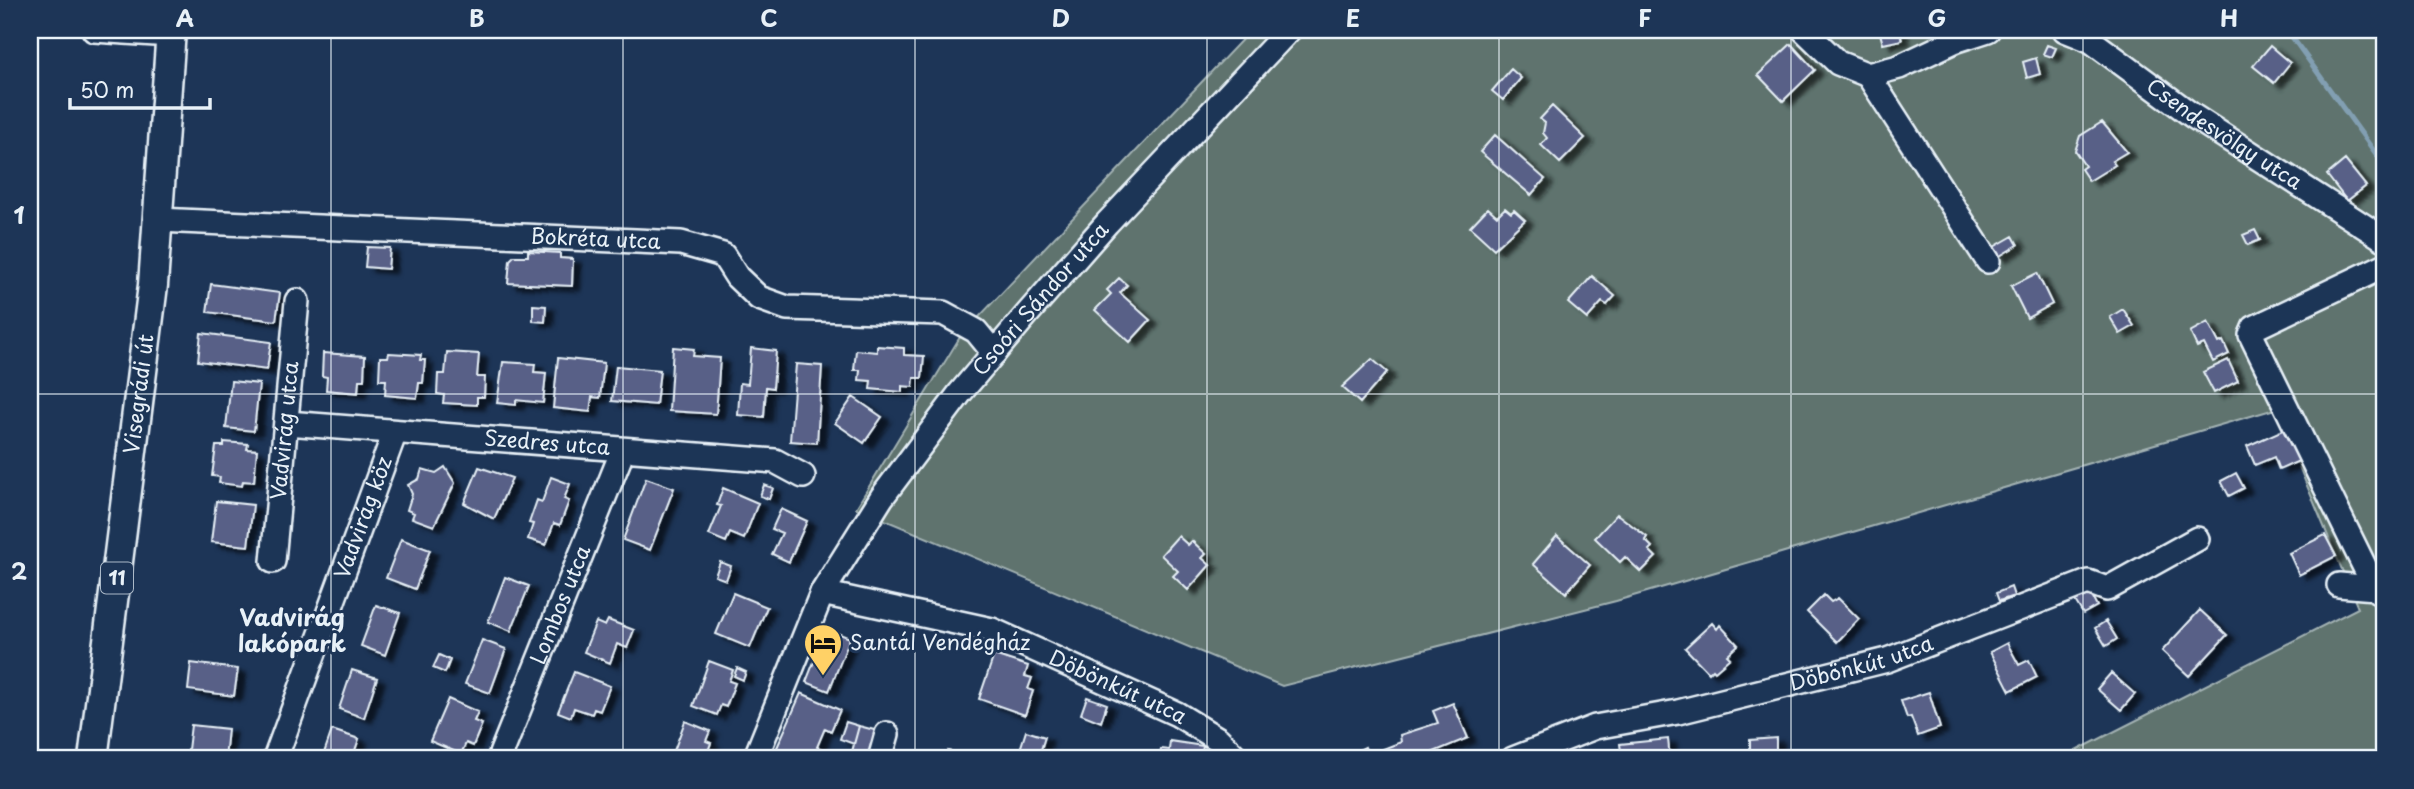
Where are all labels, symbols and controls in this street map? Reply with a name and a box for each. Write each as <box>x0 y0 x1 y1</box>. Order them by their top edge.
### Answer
text: A <box>176 0 194 35</box>
text: B <box>469 0 485 35</box>
text: C <box>760 0 778 35</box>
text: D <box>1052 0 1070 35</box>
text: E <box>1346 0 1360 35</box>
text: F <box>1638 0 1652 35</box>
text: G <box>1928 0 1946 35</box>
text: H <box>2220 0 2238 35</box>
scale bar <box>70 66 210 110</box>
street label: Csendesvölgy utca <box>2141 69 2309 196</box>
text: 50 m <box>80 73 134 105</box>
text: 1 <box>14 197 25 232</box>
street label: Csoóri Sándor utca <box>963 214 1115 382</box>
street label: Bokréta utca <box>530 218 661 256</box>
street label: Visegrádi út <box>114 332 161 455</box>
street label: Vadvirág utca <box>261 360 305 501</box>
street label: Szedres utca <box>483 420 611 462</box>
street label: Vadvirág köz <box>325 451 399 583</box>
street label: Lombos utca <box>521 540 597 669</box>
text: 2 <box>11 553 27 588</box>
road number: 11 <box>101 562 133 594</box>
district label: Vadvirág lakópark <box>238 599 347 660</box>
hotel icon: Santál Vendégház <box>802 622 844 677</box>
place label: Santál Vendégház <box>850 625 1031 657</box>
street label: Döbönkút utca <box>1786 626 1937 698</box>
street label: Döbönkút utca <box>1044 640 1194 731</box>

